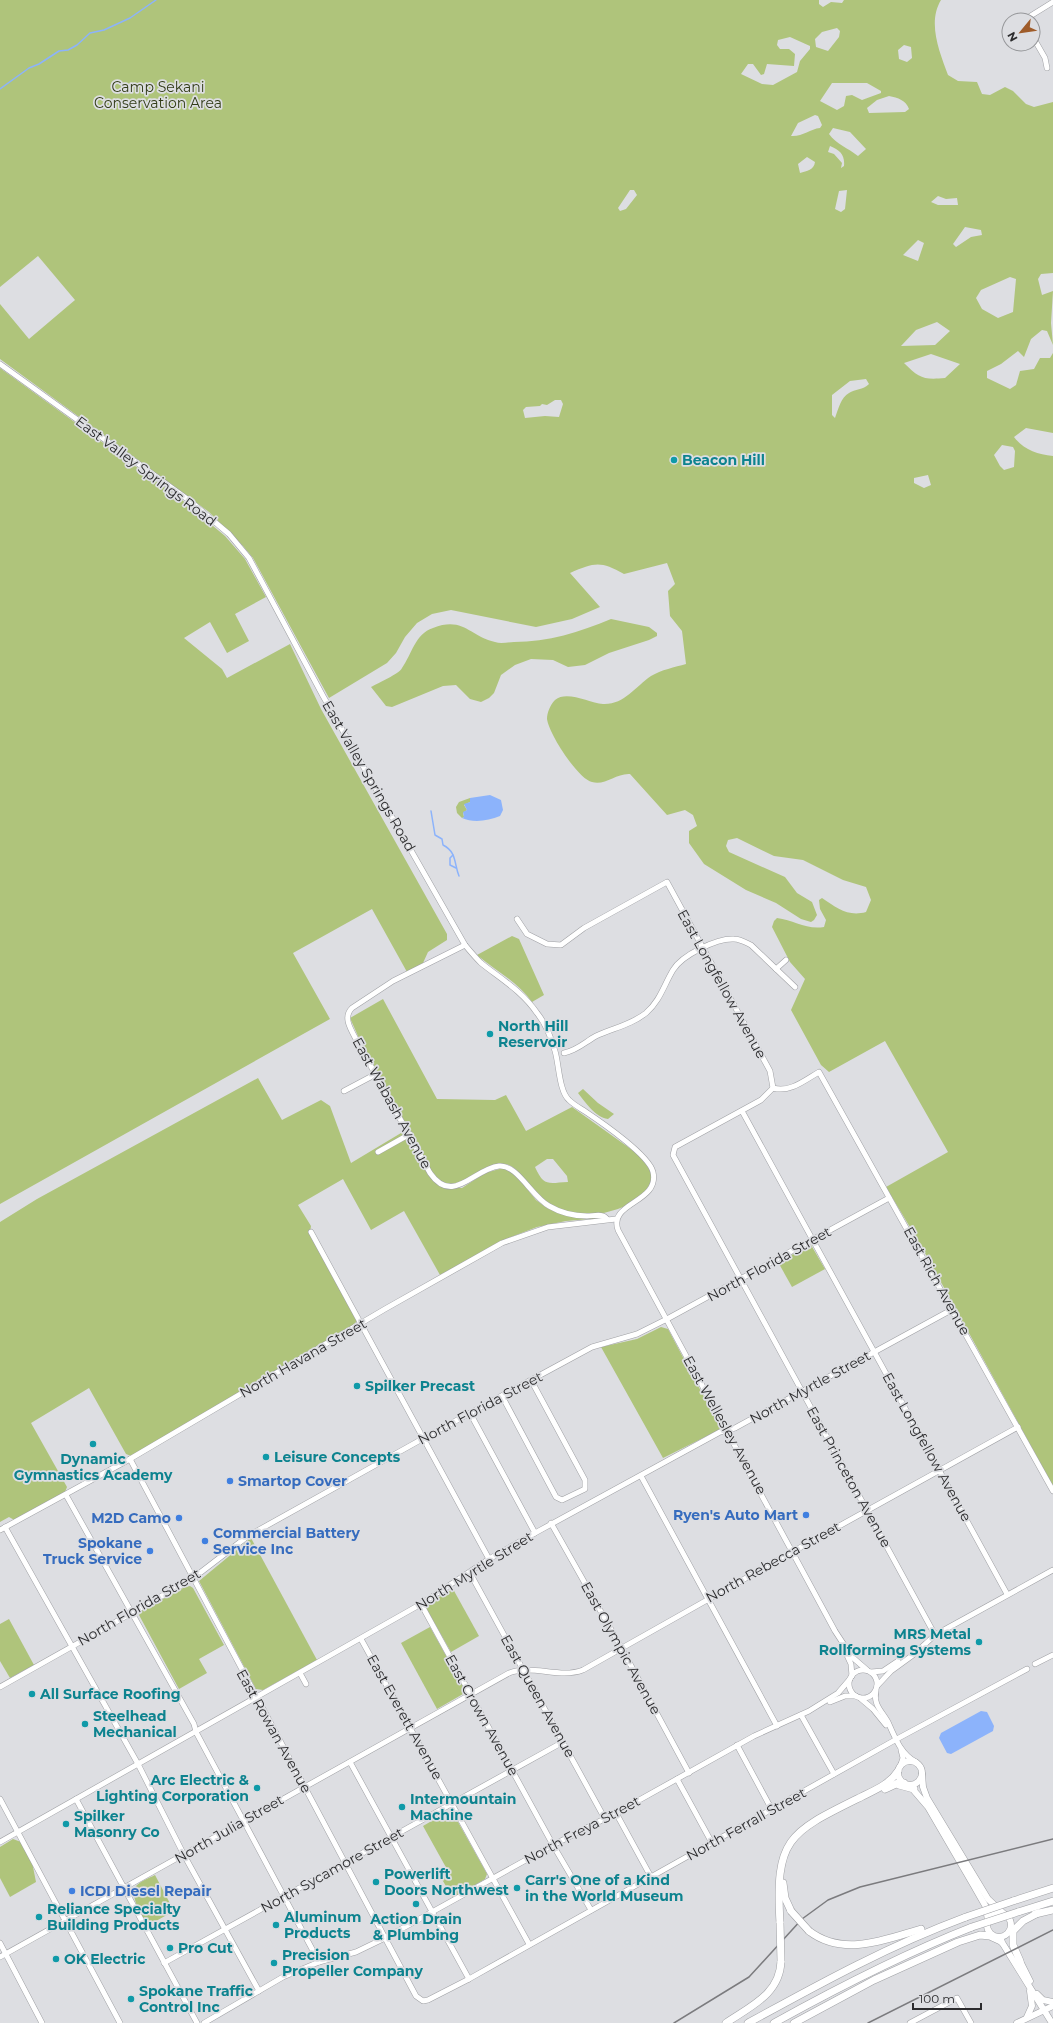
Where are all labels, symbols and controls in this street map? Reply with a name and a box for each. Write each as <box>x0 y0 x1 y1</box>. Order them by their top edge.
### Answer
north arrow <box>1001 12 1041 52</box>
text: N <box>1004 30 1021 44</box>
park label: Camp Sekani Conservation Area <box>94 78 222 112</box>
street label: East Valley Springs Road <box>72 412 220 530</box>
place label: Beacon Hill <box>682 451 765 469</box>
marker: Beacon Hill <box>669 455 679 465</box>
street label: East Valley Springs Road <box>318 697 420 855</box>
street label: East Longfellow Avenue <box>673 906 771 1062</box>
place label: North Hill Reservoir <box>498 1017 568 1051</box>
marker: North Hill Reservoir <box>485 1029 495 1039</box>
street label: East Wabash Avenue <box>348 1034 436 1172</box>
street label: North Florida Street <box>704 1222 835 1306</box>
street label: East Rich Avenue <box>900 1224 974 1338</box>
street label: North Havana Street <box>236 1314 370 1402</box>
street label: North Myrtle Street <box>746 1346 874 1428</box>
street label: East Wellesley Avenue <box>679 1352 771 1498</box>
street label: North Florida Street <box>414 1367 546 1449</box>
street label: East Longfellow Avenue <box>878 1369 976 1525</box>
place label: Spilker Precast <box>365 1377 475 1395</box>
marker: Spilker Precast <box>352 1381 362 1391</box>
street label: East Princeton Avenue <box>803 1403 895 1551</box>
marker: Dynamic Gymnastics Academy <box>88 1439 98 1449</box>
place label: Leisure Concepts <box>274 1448 401 1466</box>
place label: Dynamic Gymnastics Academy <box>14 1450 173 1484</box>
marker: Leisure Concepts <box>261 1452 271 1462</box>
place label: Smartop Cover <box>238 1472 347 1490</box>
marker: Smartop Cover <box>225 1476 235 1486</box>
place label: Ryen's Auto Mart <box>673 1506 798 1524</box>
place label: M2D Camo <box>91 1509 171 1527</box>
marker: Ryen's Auto Mart <box>801 1510 811 1520</box>
marker: M2D Camo <box>174 1513 184 1523</box>
street label: North Rebecca Street <box>703 1517 844 1607</box>
place label: Commercial Battery Service Inc <box>213 1524 360 1558</box>
street label: North Myrtle Street <box>412 1527 536 1615</box>
place label: Spokane Truck Service <box>43 1534 142 1568</box>
marker: Commercial Battery Service Inc <box>200 1536 210 1546</box>
marker: Spokane Truck Service <box>145 1546 155 1556</box>
street label: North Florida Street <box>74 1564 204 1650</box>
street label: East Olympic Avenue <box>577 1578 665 1718</box>
place label: MRS Metal Rollforming Systems <box>819 1625 972 1659</box>
street label: East Queen Avenue <box>497 1631 579 1761</box>
marker: MRS Metal Rollforming Systems <box>974 1637 984 1647</box>
street label: East Everett Avenue <box>363 1651 447 1783</box>
street label: East Crown Avenue <box>441 1651 523 1779</box>
street label: East Rowan Avenue <box>233 1666 315 1796</box>
place label: All Surface Roofing <box>39 1685 180 1703</box>
marker: All Surface Roofing <box>27 1689 37 1699</box>
place label: Steelhead Mechanical <box>93 1707 177 1741</box>
marker: Steelhead Mechanical <box>80 1719 90 1729</box>
place label: Arc Electric & Lighting Corporation <box>96 1771 249 1805</box>
marker: Arc Electric & Lighting Corporation <box>252 1783 262 1793</box>
street label: North Ferrall Street <box>683 1783 809 1864</box>
street label: North Julia Street <box>171 1790 287 1868</box>
place label: Intermountain Machine <box>410 1790 517 1824</box>
street label: North Freya Street <box>521 1792 643 1868</box>
marker: Intermountain Machine <box>397 1802 407 1812</box>
place label: Spilker Masonry Co <box>74 1807 160 1841</box>
marker: Spilker Masonry Co <box>61 1819 71 1829</box>
street label: North Sycamore Street <box>257 1823 407 1917</box>
place label: Powerlift Doors Northwest <box>384 1865 509 1899</box>
place label: Carr's One of a Kind in the World Museum <box>525 1871 684 1905</box>
marker: Powerlift Doors Northwest <box>371 1877 381 1887</box>
place label: ICDI Diesel Repair <box>80 1882 211 1900</box>
marker: Carr's One of a Kind in the World Museum <box>512 1883 522 1893</box>
marker: ICDI Diesel Repair <box>67 1886 77 1896</box>
marker: Action Drain & Plumbing <box>411 1899 421 1909</box>
place label: Reliance Specialty Building Products <box>47 1900 181 1934</box>
place label: Aluminum Products <box>283 1908 361 1942</box>
place label: Action Drain & Plumbing <box>369 1910 462 1944</box>
marker: Reliance Specialty Building Products <box>34 1912 44 1922</box>
marker: Aluminum Products <box>271 1920 281 1930</box>
place label: Pro Cut <box>178 1939 233 1957</box>
marker: Pro Cut <box>165 1943 175 1953</box>
place label: Precision Propeller Company <box>282 1946 423 1980</box>
place label: OK Electric <box>64 1950 146 1968</box>
marker: OK Electric <box>51 1954 61 1964</box>
marker: Precision Propeller Company <box>269 1958 279 1968</box>
place label: Spokane Traffic Control Inc <box>139 1982 254 2016</box>
scale bar <box>913 1985 981 2011</box>
text: 100 m <box>919 1991 955 2006</box>
marker: Spokane Traffic Control Inc <box>126 1994 136 2004</box>

